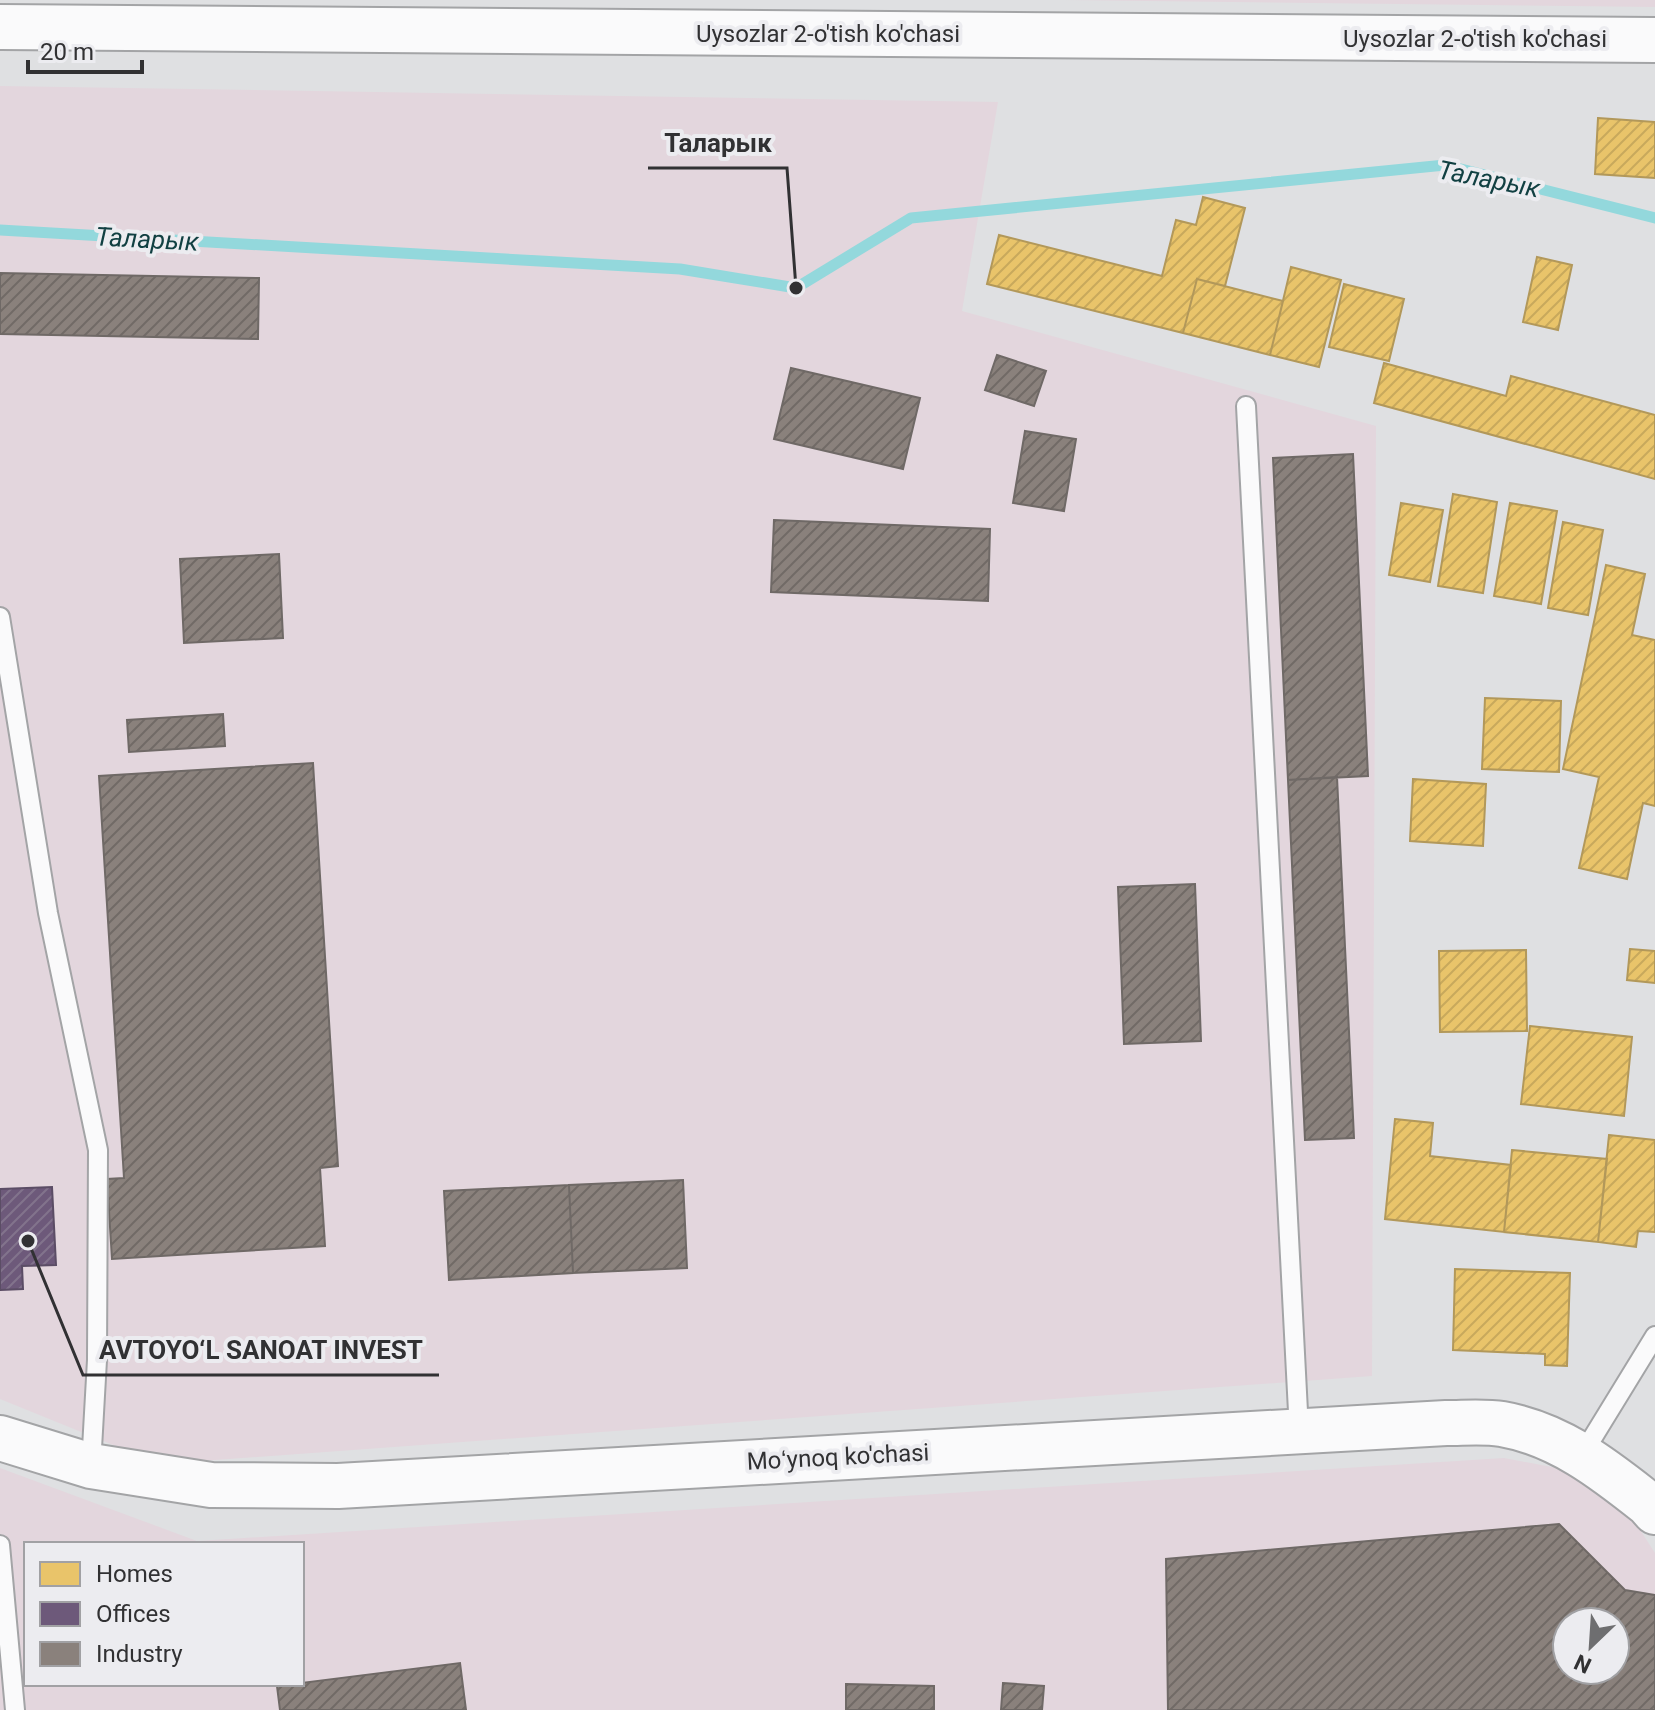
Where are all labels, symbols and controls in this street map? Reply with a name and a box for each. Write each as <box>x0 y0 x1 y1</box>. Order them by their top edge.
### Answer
street label: Uysozlar 2-o'tish ko'chasi <box>696 20 960 48</box>
scale bar <box>28 24 142 74</box>
street label: Uysozlar 2-o'tish ko'chasi <box>1343 25 1607 53</box>
text: 20 m <box>40 38 94 66</box>
callout: Таларык <box>648 118 787 168</box>
text: Таларык <box>664 128 772 158</box>
water label: Таларык <box>1436 154 1544 204</box>
water label: Таларык <box>95 221 201 257</box>
callout: AVTOYO‘L SANOAT INVEST <box>83 1325 439 1375</box>
text: AVTOYO‘L SANOAT INVEST <box>99 1335 423 1365</box>
street label: Moʻynoq ko'chasi <box>746 1438 930 1476</box>
legend <box>24 1542 304 1686</box>
text: Homes <box>96 1560 173 1588</box>
text: Offices <box>96 1600 171 1628</box>
north arrow <box>1551 1606 1631 1686</box>
text: Industry <box>96 1640 183 1668</box>
text: N <box>1570 1649 1595 1678</box>

